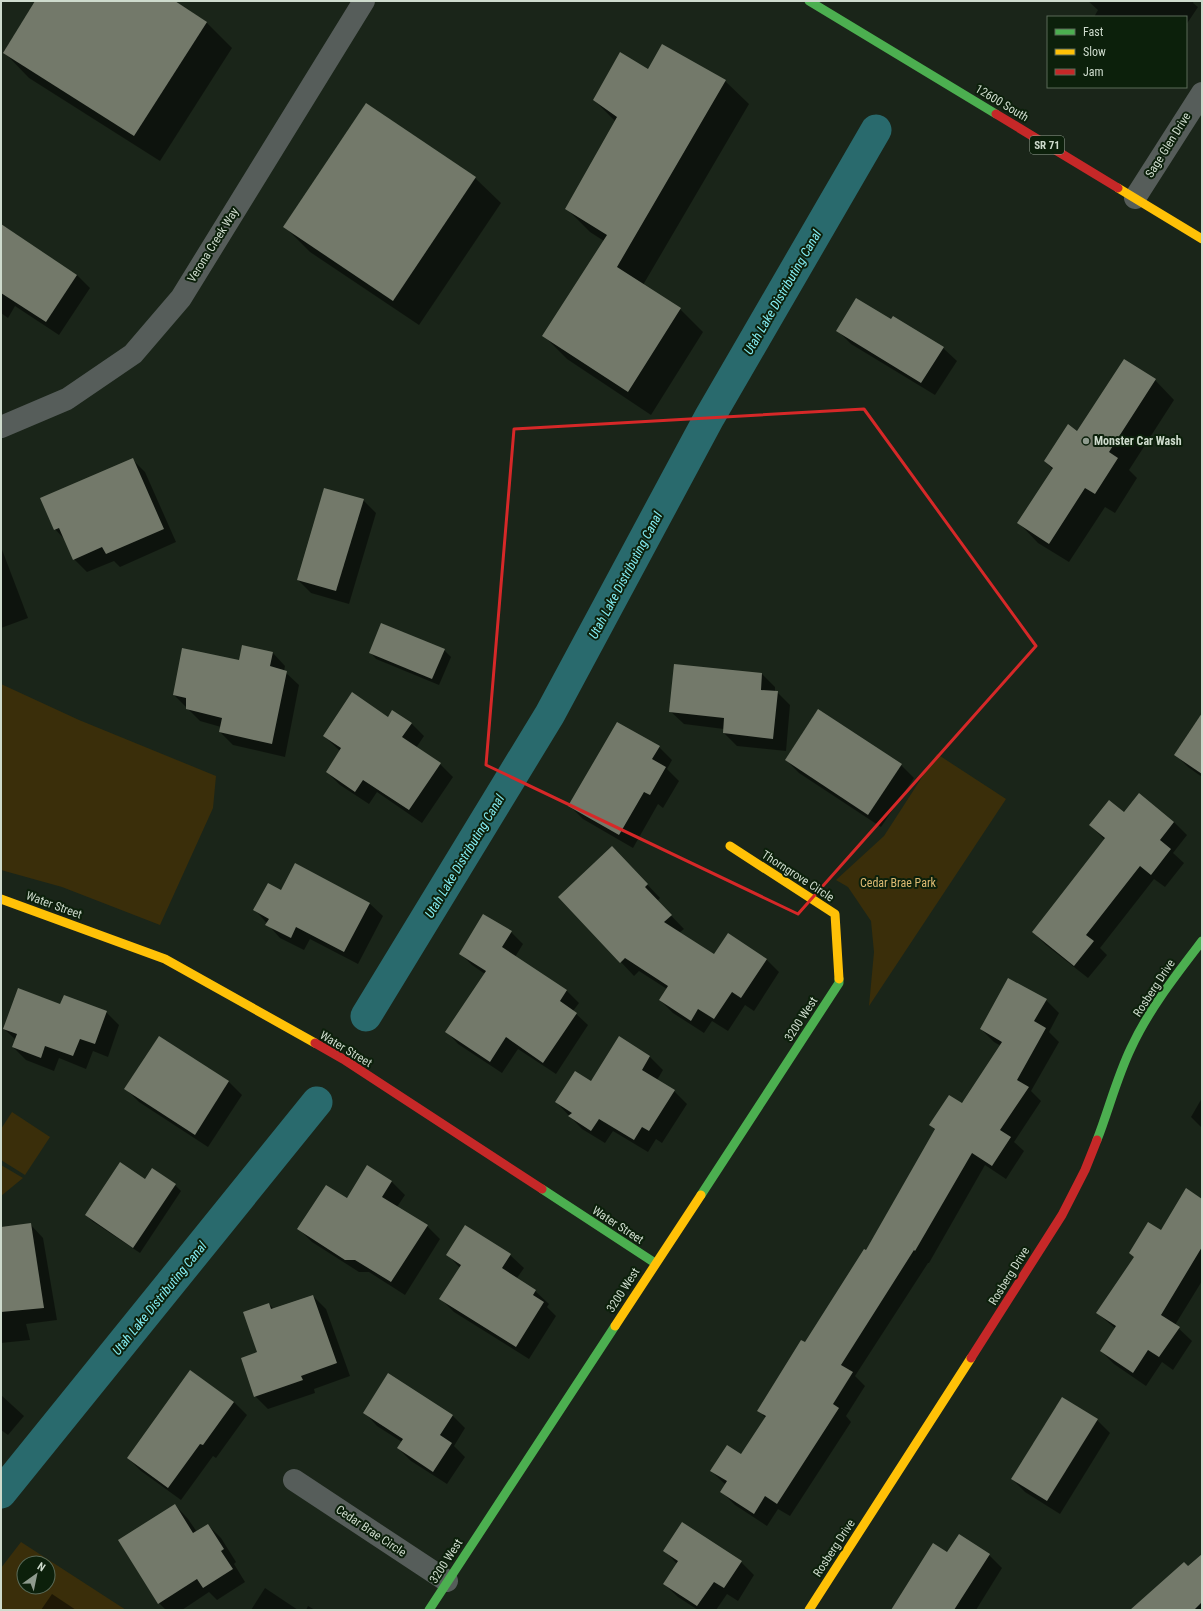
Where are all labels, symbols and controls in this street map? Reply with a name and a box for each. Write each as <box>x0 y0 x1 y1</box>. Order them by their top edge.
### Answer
legend <box>1047 16 1187 88</box>
text: Fast <box>1083 25 1104 39</box>
text: Slow <box>1083 45 1106 59</box>
text: Jam <box>1083 65 1104 79</box>
street label: 12600 South <box>973 82 1031 124</box>
street label: Sage Glen Drive <box>1142 109 1194 180</box>
road number: SR 71 <box>1030 136 1064 154</box>
street label: Verona Creek Way <box>184 205 242 285</box>
water label: Utah Lake Distributing Canal <box>741 226 825 357</box>
place label: Monster Car Wash <box>1094 434 1182 448</box>
marker: Monster Car Wash <box>1081 436 1091 446</box>
water label: Utah Lake Distributing Canal <box>586 508 666 641</box>
water label: Utah Lake Distributing Canal <box>422 791 508 921</box>
street label: Thorngrove Circle <box>759 847 837 905</box>
park label: Cedar Brae Park <box>860 876 937 890</box>
street label: Water Street <box>24 888 84 922</box>
street label: Rosberg Drive <box>1130 956 1178 1019</box>
street label: 3200 West <box>781 994 821 1044</box>
street label: Water Street <box>317 1028 375 1070</box>
street label: Water Street <box>590 1203 647 1247</box>
water label: Utah Lake Distributing Canal <box>109 1238 210 1358</box>
street label: Rosberg Drive <box>986 1244 1033 1308</box>
street label: 3200 West <box>603 1265 643 1315</box>
street label: Cedar Brae Circle <box>333 1502 409 1560</box>
street label: Rosberg Drive <box>810 1516 858 1579</box>
street label: 3200 West <box>426 1536 466 1586</box>
north arrow <box>16 1555 56 1595</box>
text: N <box>35 1560 48 1574</box>

